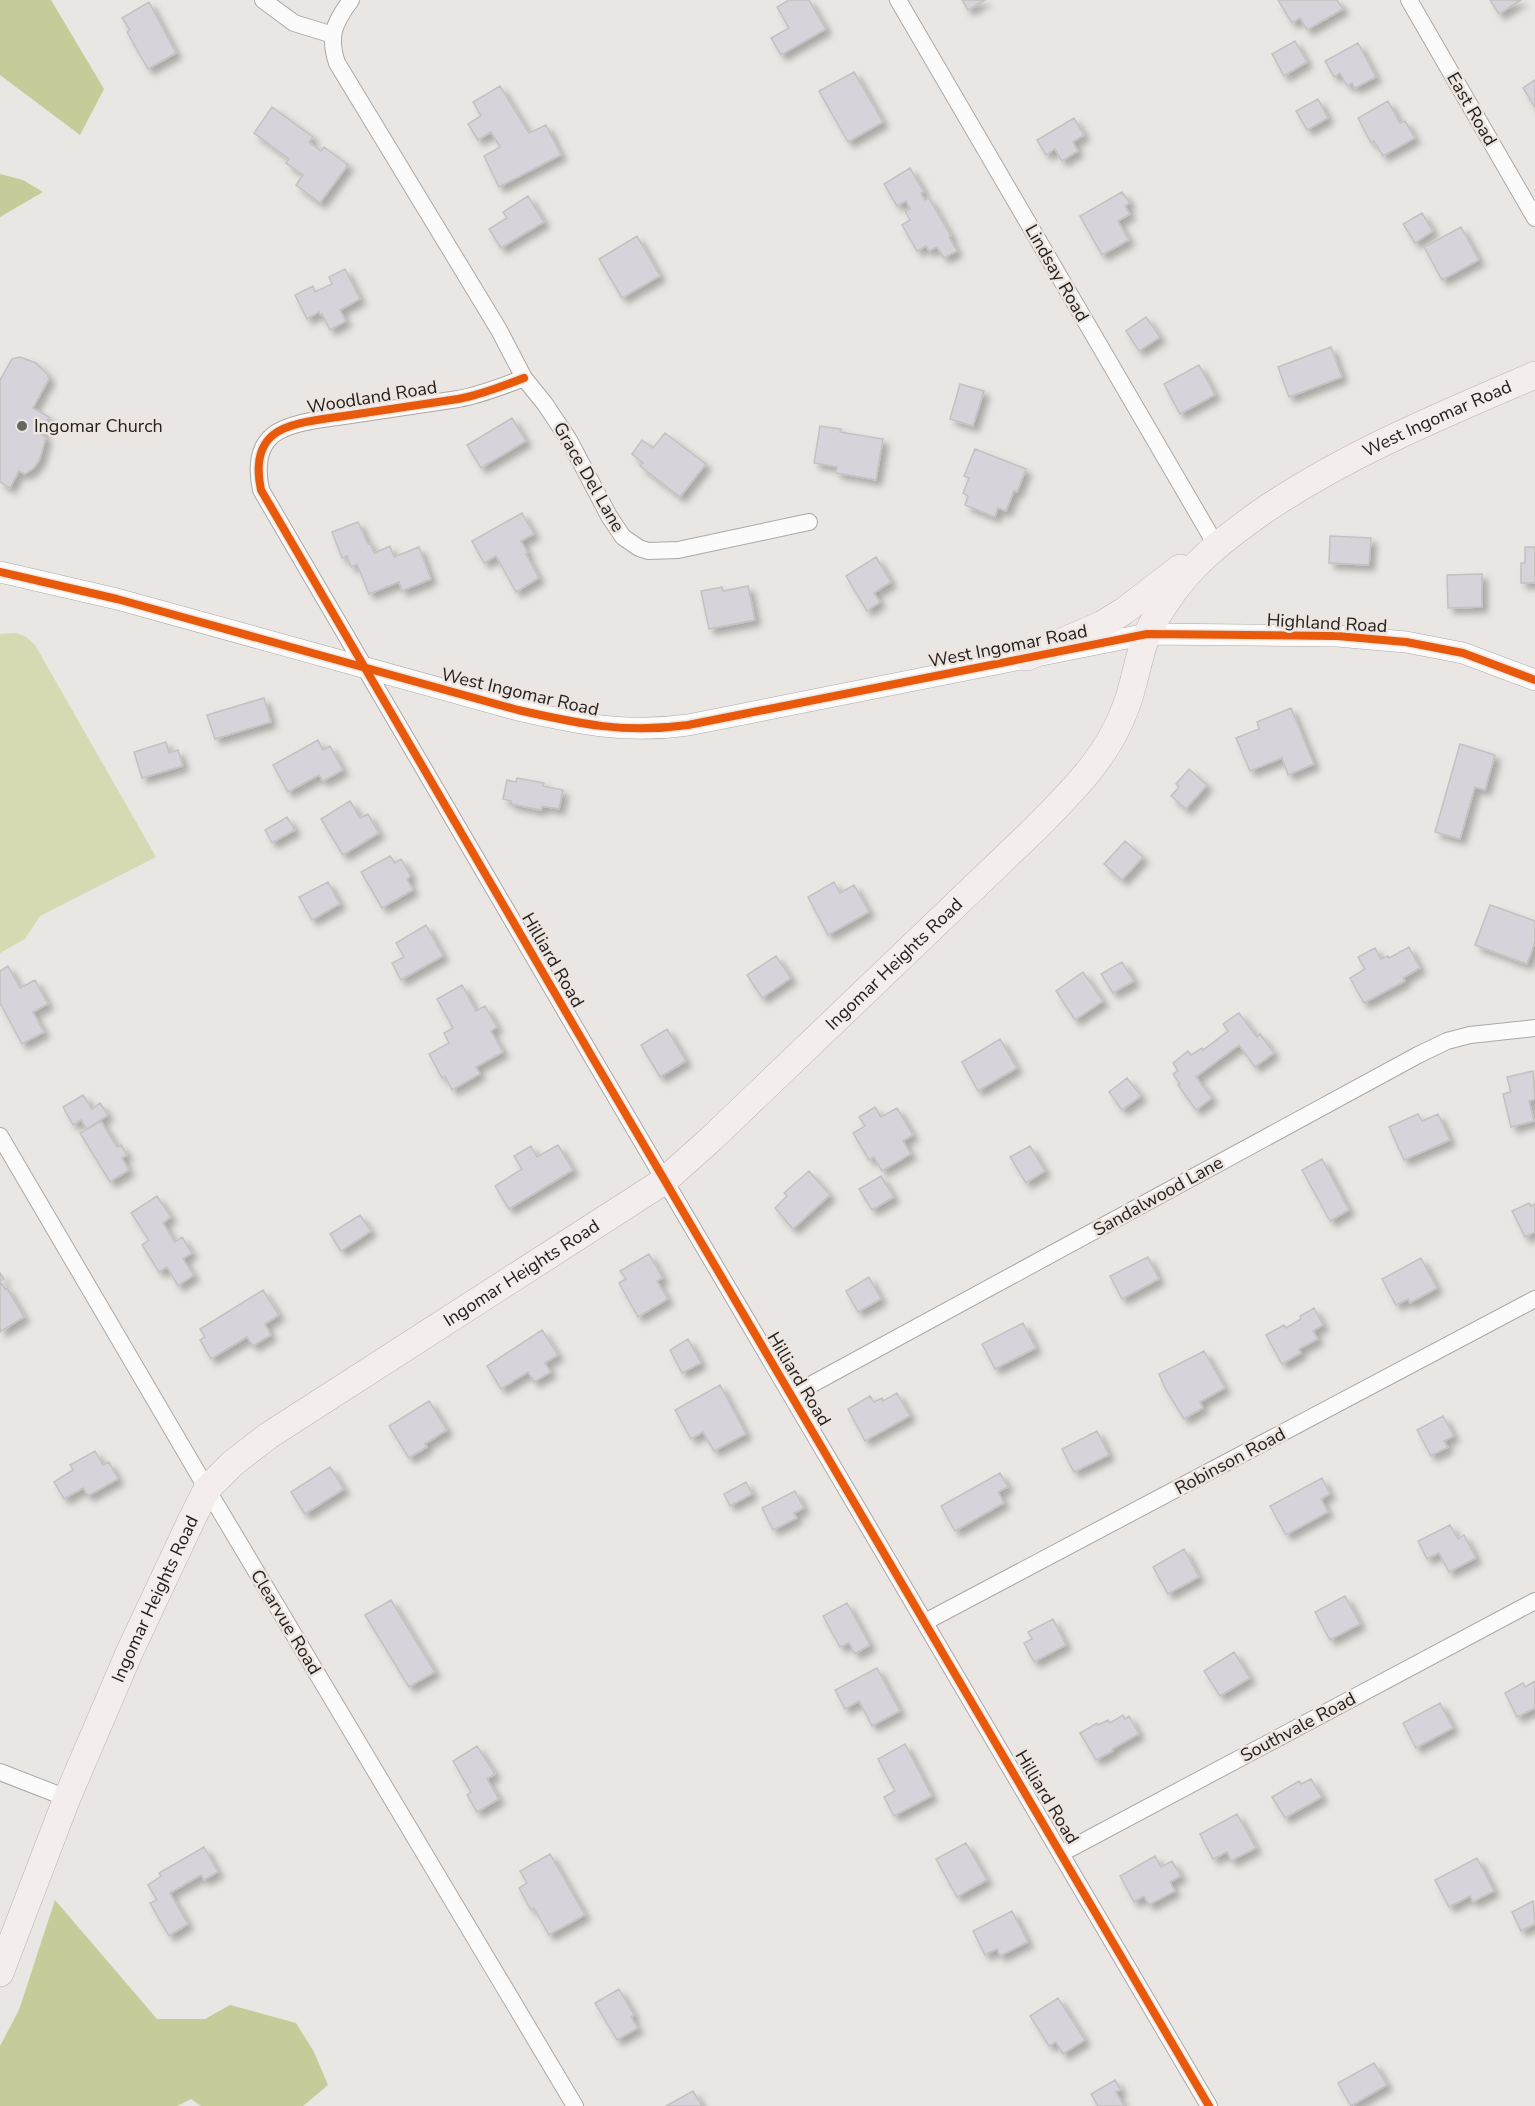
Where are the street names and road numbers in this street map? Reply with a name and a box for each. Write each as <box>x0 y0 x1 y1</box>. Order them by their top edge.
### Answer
street label: East Road <box>1441 68 1503 150</box>
street label: Lindsay Road <box>1019 220 1095 326</box>
street label: West Ingomar Road <box>1358 374 1515 463</box>
street label: Woodland Road <box>305 375 439 419</box>
street label: Grace Del Lane <box>548 418 630 536</box>
street label: Highland Road <box>1266 608 1388 638</box>
street label: West Ingomar Road <box>927 619 1089 673</box>
street label: West Ingomar Road <box>439 662 601 722</box>
street label: Ingomar Heights Road <box>820 893 968 1035</box>
street label: Hilliard Road <box>516 908 590 1012</box>
street label: Sandalwood Lane <box>1089 1150 1227 1242</box>
street label: Ingomar Heights Road <box>439 1214 604 1332</box>
street label: Hilliard Road <box>762 1328 836 1430</box>
street label: Robinson Road <box>1170 1422 1290 1500</box>
street label: Ingomar Heights Road <box>106 1512 204 1686</box>
street label: Clearvue Road <box>245 1565 327 1679</box>
street label: Southvale Road <box>1236 1686 1360 1768</box>
street label: Hilliard Road <box>1010 1746 1084 1848</box>

